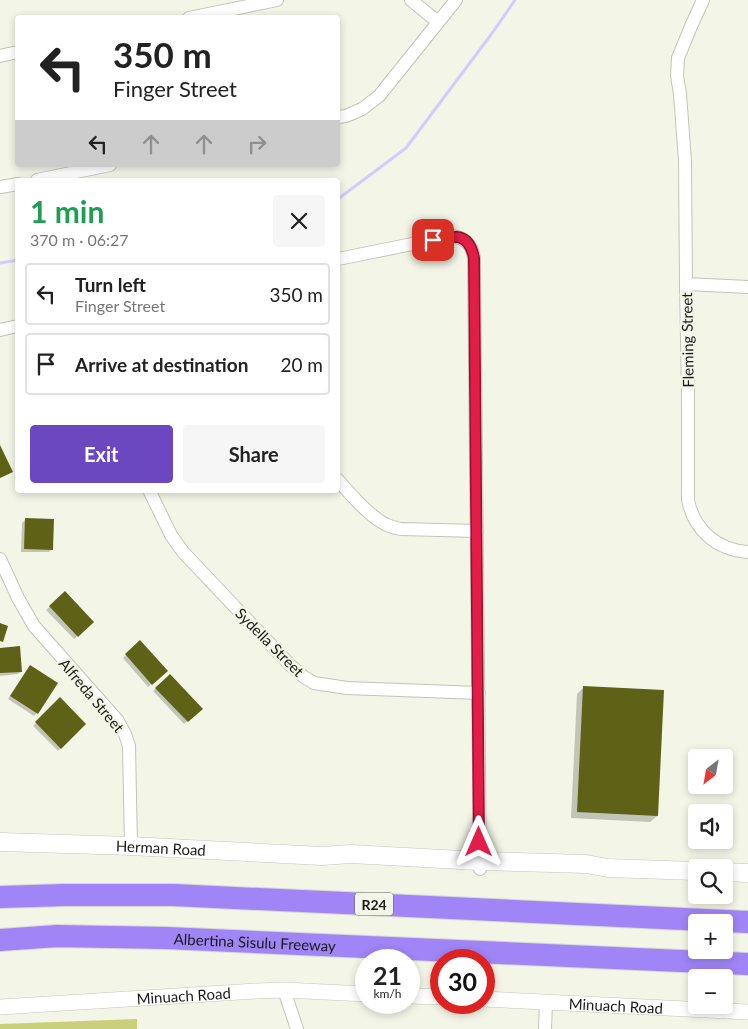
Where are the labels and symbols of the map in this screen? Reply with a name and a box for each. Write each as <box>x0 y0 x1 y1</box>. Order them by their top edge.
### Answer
pin <box>412 219 454 261</box>
street label: Fleming Street <box>677 292 697 388</box>
street label: Sydella Street <box>232 604 308 680</box>
street label: Alfreda Street <box>56 654 129 736</box>
north arrow <box>688 749 732 794</box>
position arrow <box>452 815 504 867</box>
street label: Herman Road <box>116 837 206 859</box>
road number: R24 <box>355 892 393 916</box>
street label: Albertina Sisulu Freeway <box>173 929 336 955</box>
speed limit sign: 30 <box>430 949 495 1014</box>
street label: Minuach Road <box>136 984 231 1007</box>
street label: Minuach Road <box>568 994 663 1017</box>

